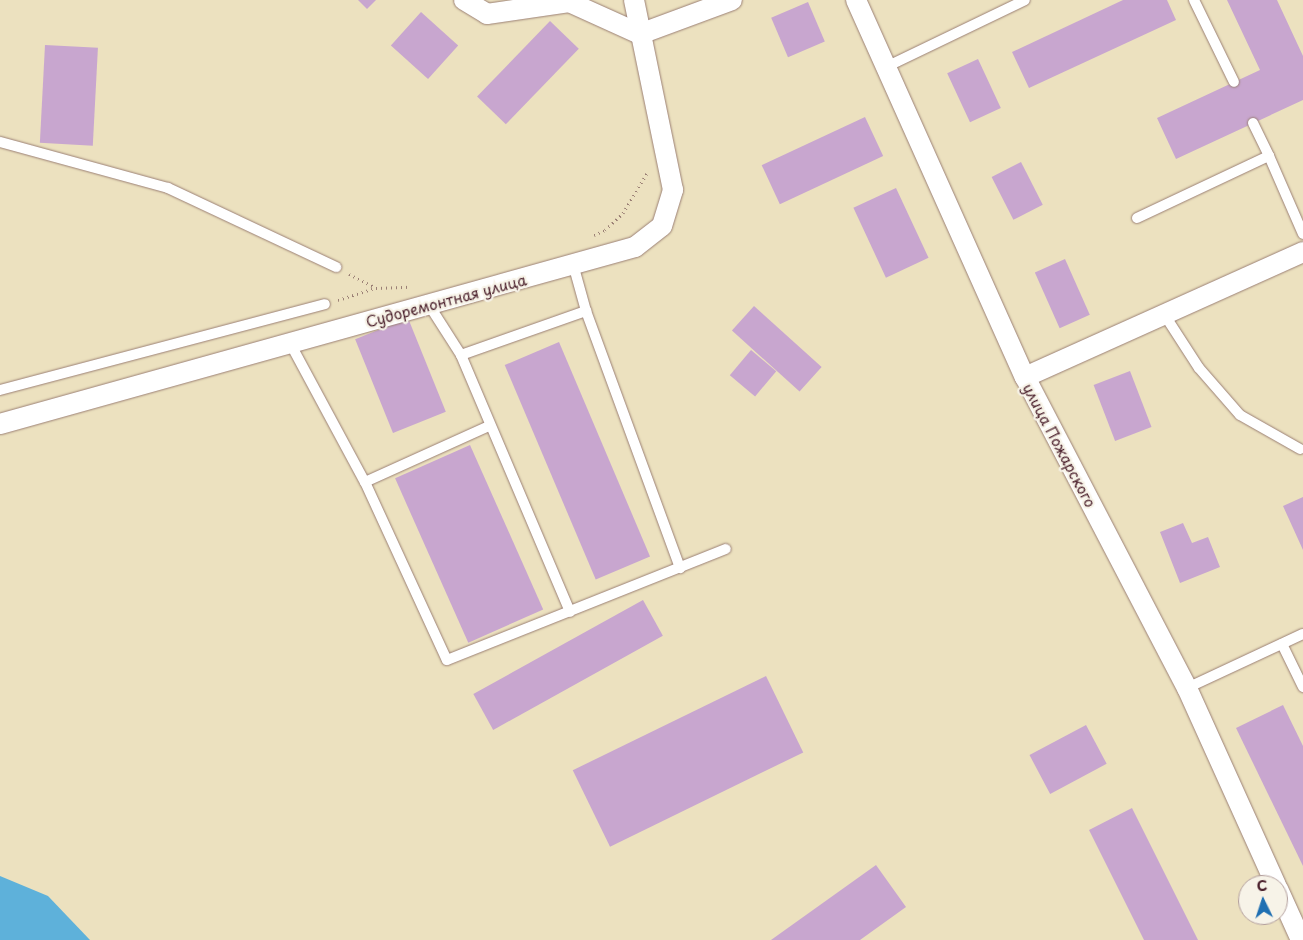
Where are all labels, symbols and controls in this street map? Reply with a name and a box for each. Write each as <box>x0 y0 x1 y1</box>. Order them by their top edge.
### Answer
street label: Судоремонтная улица <box>363 270 529 330</box>
street label: улица Пожарского <box>1019 380 1101 510</box>
north arrow <box>1238 875 1288 925</box>
text: С <box>1256 875 1268 896</box>

